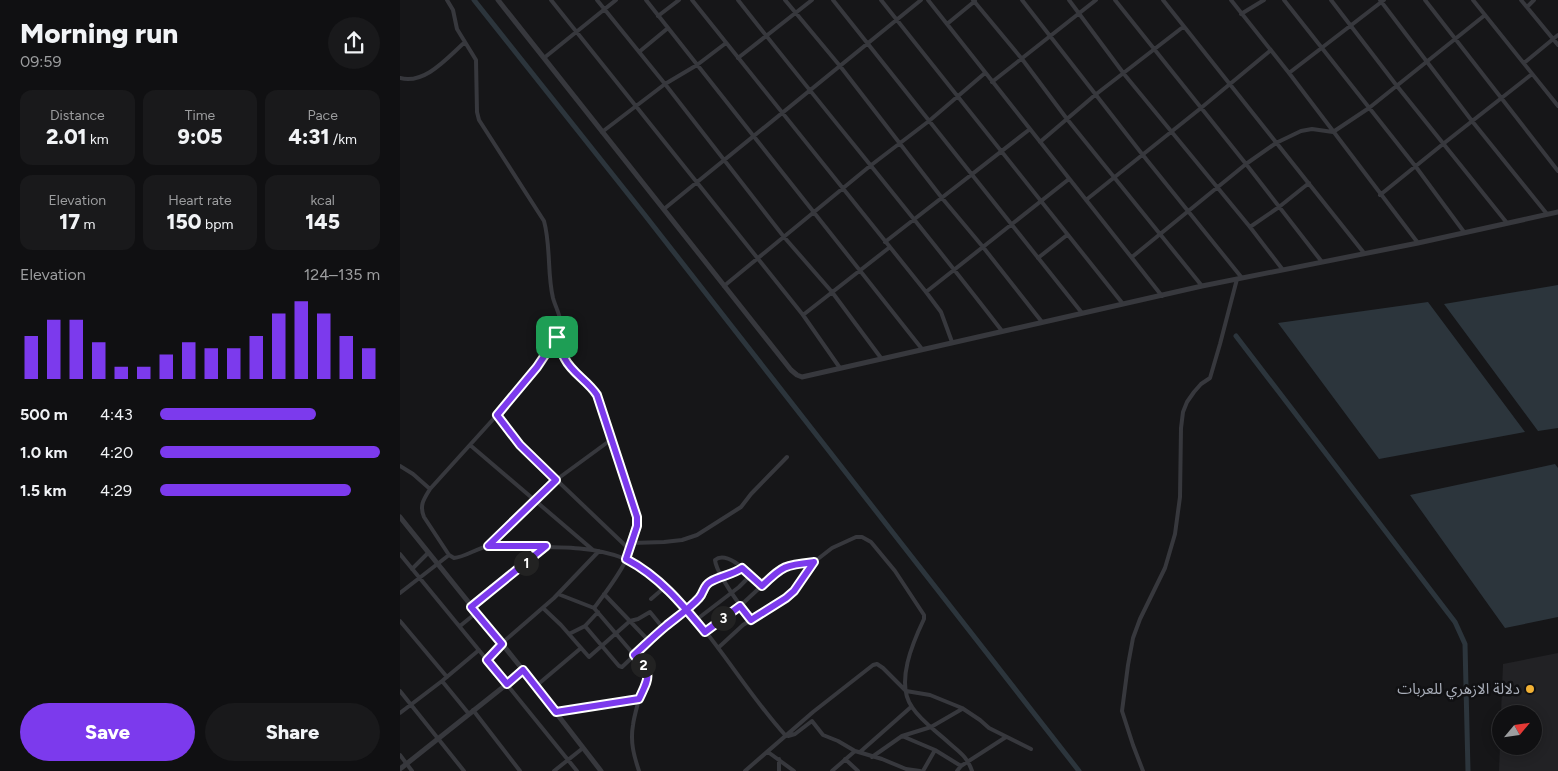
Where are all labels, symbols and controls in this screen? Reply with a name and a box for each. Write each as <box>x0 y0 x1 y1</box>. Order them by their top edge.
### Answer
text: Morning run <box>20 16 178 50</box>
button: share <box>328 17 380 69</box>
text: 09:59 <box>20 52 62 71</box>
text: Distance <box>50 107 105 124</box>
text: Time <box>185 107 215 124</box>
text: Pace <box>307 107 338 124</box>
text: 2.01 <box>46 124 87 149</box>
text: 9:05 <box>177 124 223 149</box>
text: 4:31 <box>288 124 329 149</box>
text: km <box>87 131 109 148</box>
text: /km <box>329 131 357 148</box>
text: Elevation <box>49 192 106 209</box>
text: Heart rate <box>168 192 232 209</box>
text: kcal <box>310 192 335 209</box>
text: 17 <box>59 209 80 234</box>
text: 150 <box>167 209 202 234</box>
text: 145 <box>305 209 340 234</box>
text: m <box>80 216 95 233</box>
text: bpm <box>202 216 233 233</box>
text: Elevation <box>20 265 86 284</box>
text: 124–135 m <box>304 265 380 284</box>
pin <box>536 316 578 358</box>
icon: arrive <box>543 323 571 351</box>
text: 500 m <box>20 405 68 424</box>
text: 4:43 <box>100 405 133 424</box>
text: 1.0 km <box>20 443 67 462</box>
text: 4:20 <box>100 443 133 462</box>
text: 1.5 km <box>20 481 66 500</box>
text: 4:29 <box>100 481 132 500</box>
pin: 1 <box>514 550 538 576</box>
text: 1 <box>524 555 529 572</box>
pin: 3 <box>710 606 736 630</box>
text: 3 <box>720 610 727 627</box>
pin: 2 <box>630 652 656 678</box>
text: 2 <box>639 657 648 674</box>
place label: دلالة الازهري للعربات <box>1397 680 1520 700</box>
marker: دلالة الازهري للعربات <box>1524 683 1536 695</box>
button: Save <box>20 703 195 761</box>
button: Share <box>205 703 380 761</box>
north arrow <box>1492 705 1542 755</box>
map controls <box>1492 705 1542 755</box>

